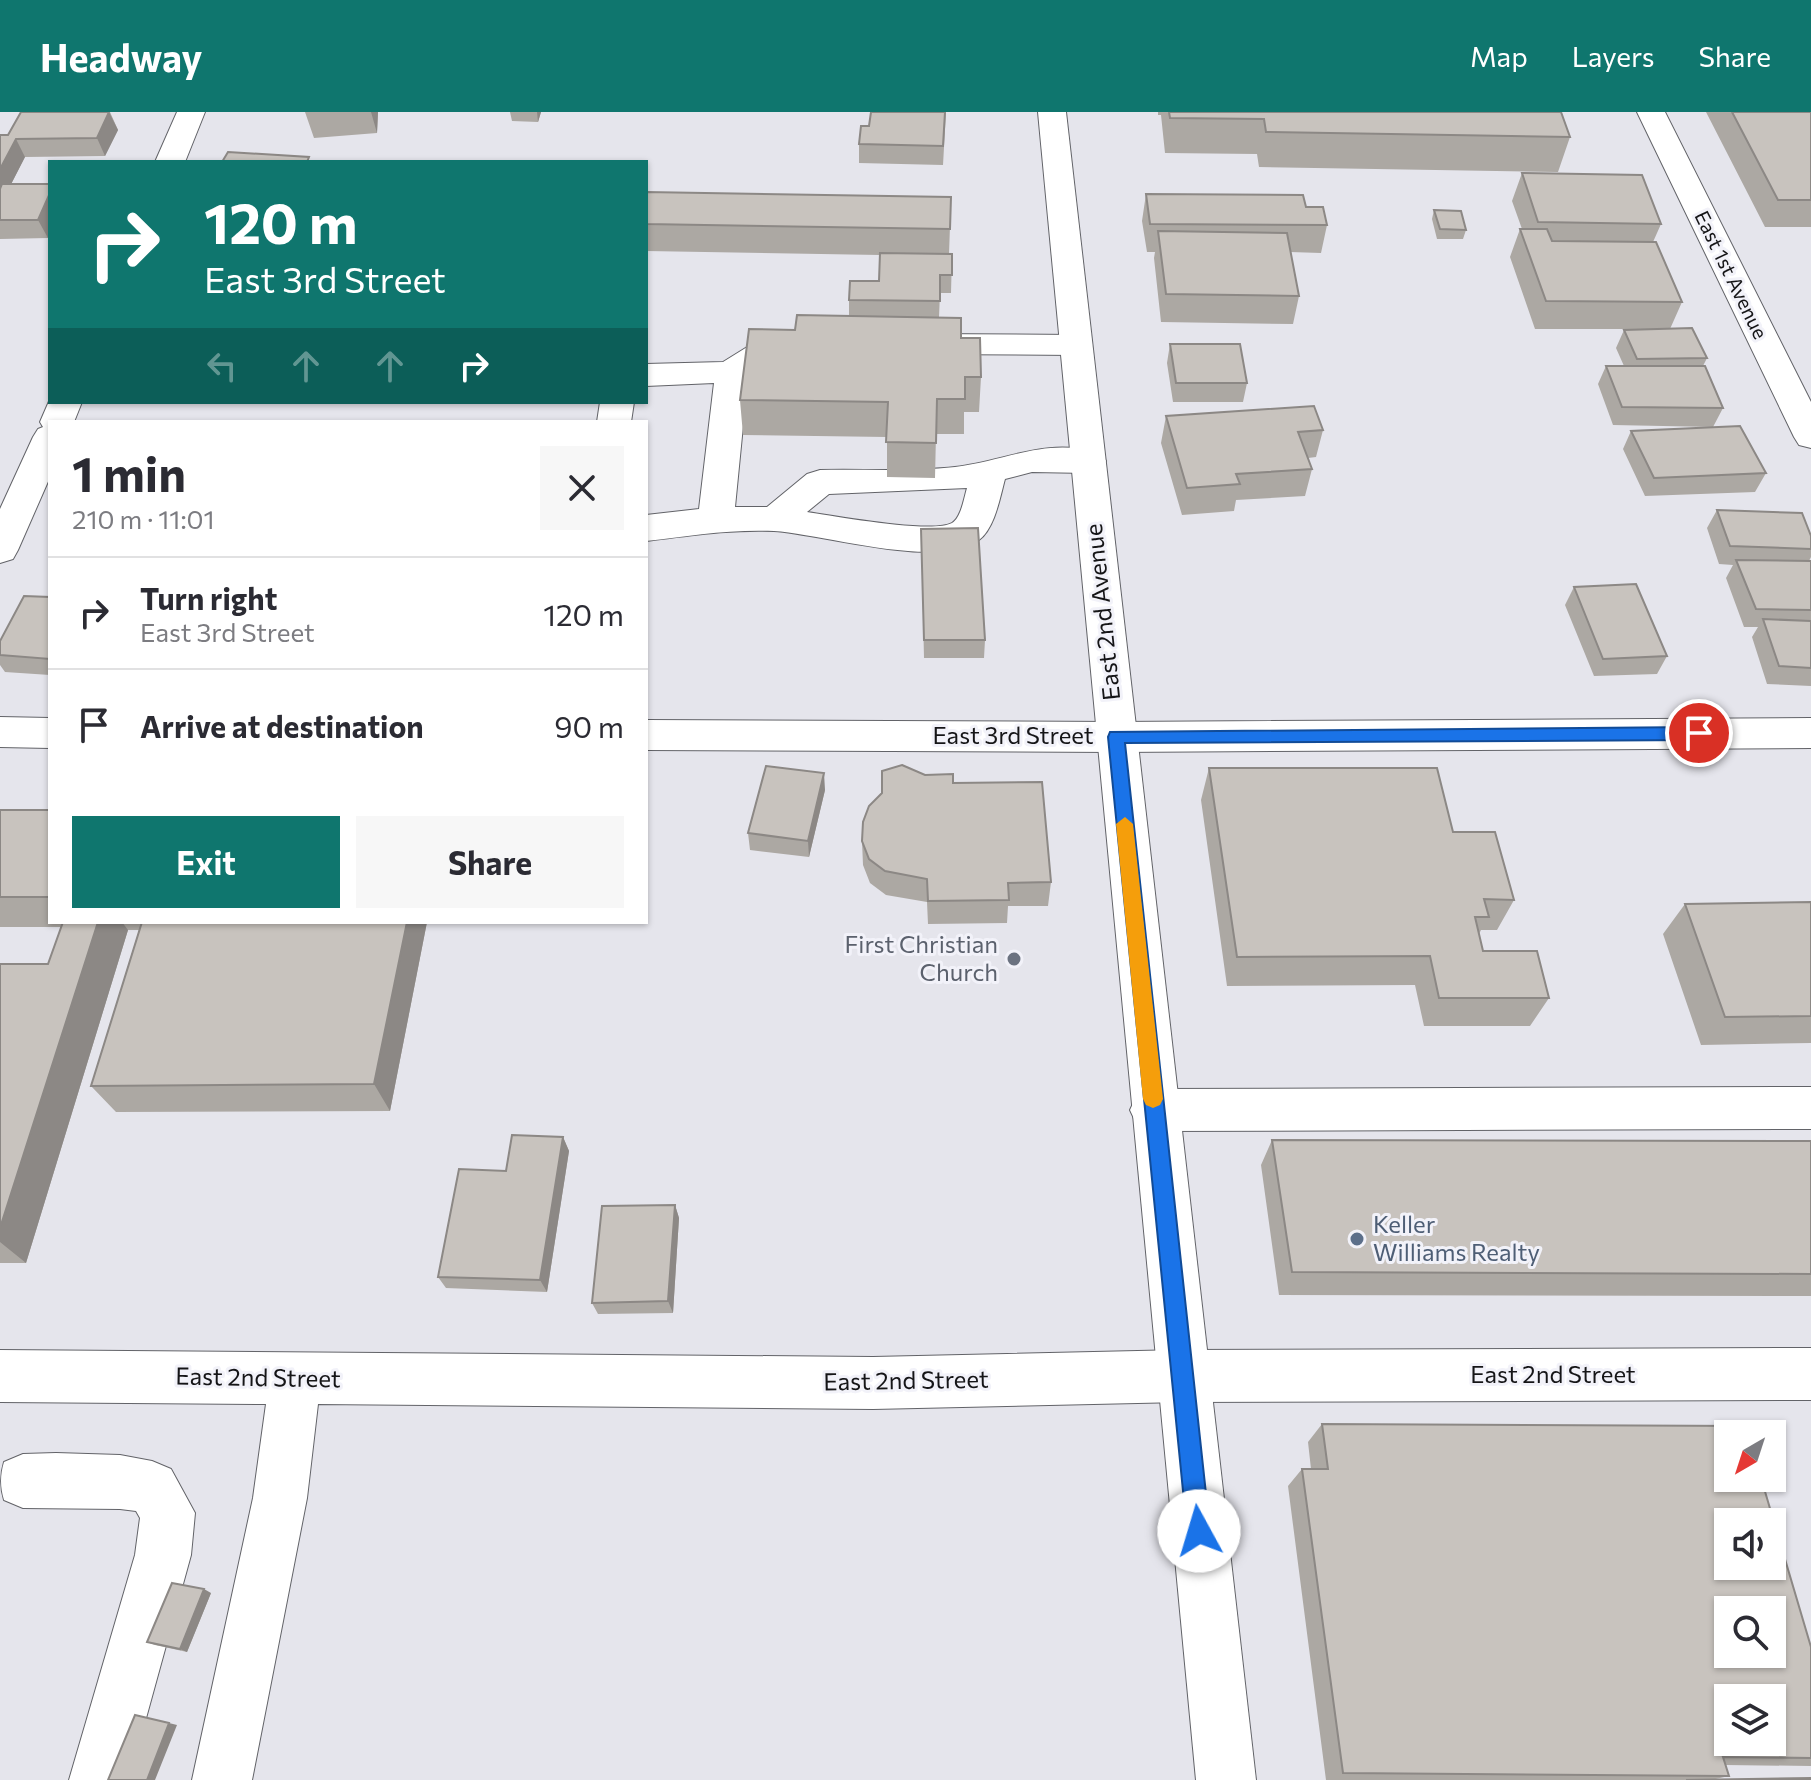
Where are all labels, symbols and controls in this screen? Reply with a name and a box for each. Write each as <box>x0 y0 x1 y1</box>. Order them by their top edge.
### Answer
text: Headway <box>40 33 202 80</box>
text: Map <box>1470 39 1528 73</box>
text: Layers <box>1572 39 1654 73</box>
text: Share <box>1698 39 1771 73</box>
text: 120 m <box>204 187 358 256</box>
icon: right <box>72 192 176 296</box>
street label: East 1st Avenue <box>1690 207 1773 343</box>
text: East 3rd Street <box>204 256 446 300</box>
icon: left <box>200 344 244 388</box>
icon: ahead <box>284 344 328 388</box>
icon: ahead <box>368 344 412 388</box>
icon: right <box>452 344 496 388</box>
text: 1 min <box>72 443 186 502</box>
button: close <box>540 446 624 530</box>
text: 210 m · 11:01 <box>72 503 215 534</box>
street label: East 2nd Avenue <box>1078 522 1125 702</box>
text: Turn right <box>140 579 277 616</box>
icon: right <box>72 591 116 635</box>
text: 120 m <box>543 595 624 632</box>
text: East 3rd Street <box>140 616 315 647</box>
pin <box>1665 699 1733 767</box>
icon: arrive <box>72 703 116 747</box>
text: Arrive at destination <box>140 707 424 744</box>
text: 90 m <box>554 707 624 744</box>
icon: arrive <box>1677 711 1721 755</box>
street label: East 3rd Street <box>932 720 1094 749</box>
button: Exit <box>72 816 340 908</box>
button: Share <box>356 816 624 908</box>
place label: First Christian Church <box>844 929 998 986</box>
marker: First Christian Church <box>1005 950 1023 968</box>
place label: Keller Williams Realty <box>1373 1209 1540 1266</box>
marker: Keller Williams Realty <box>1348 1230 1366 1248</box>
street label: East 2nd Street <box>1470 1359 1636 1388</box>
street label: East 2nd Street <box>175 1361 341 1392</box>
street label: East 2nd Street <box>823 1364 989 1395</box>
north arrow <box>1714 1420 1786 1492</box>
map controls <box>1714 1420 1786 1756</box>
position arrow <box>1157 1489 1241 1573</box>
button: sound <box>1714 1508 1786 1580</box>
button: search <box>1714 1596 1786 1668</box>
button: layers <box>1714 1684 1786 1756</box>

